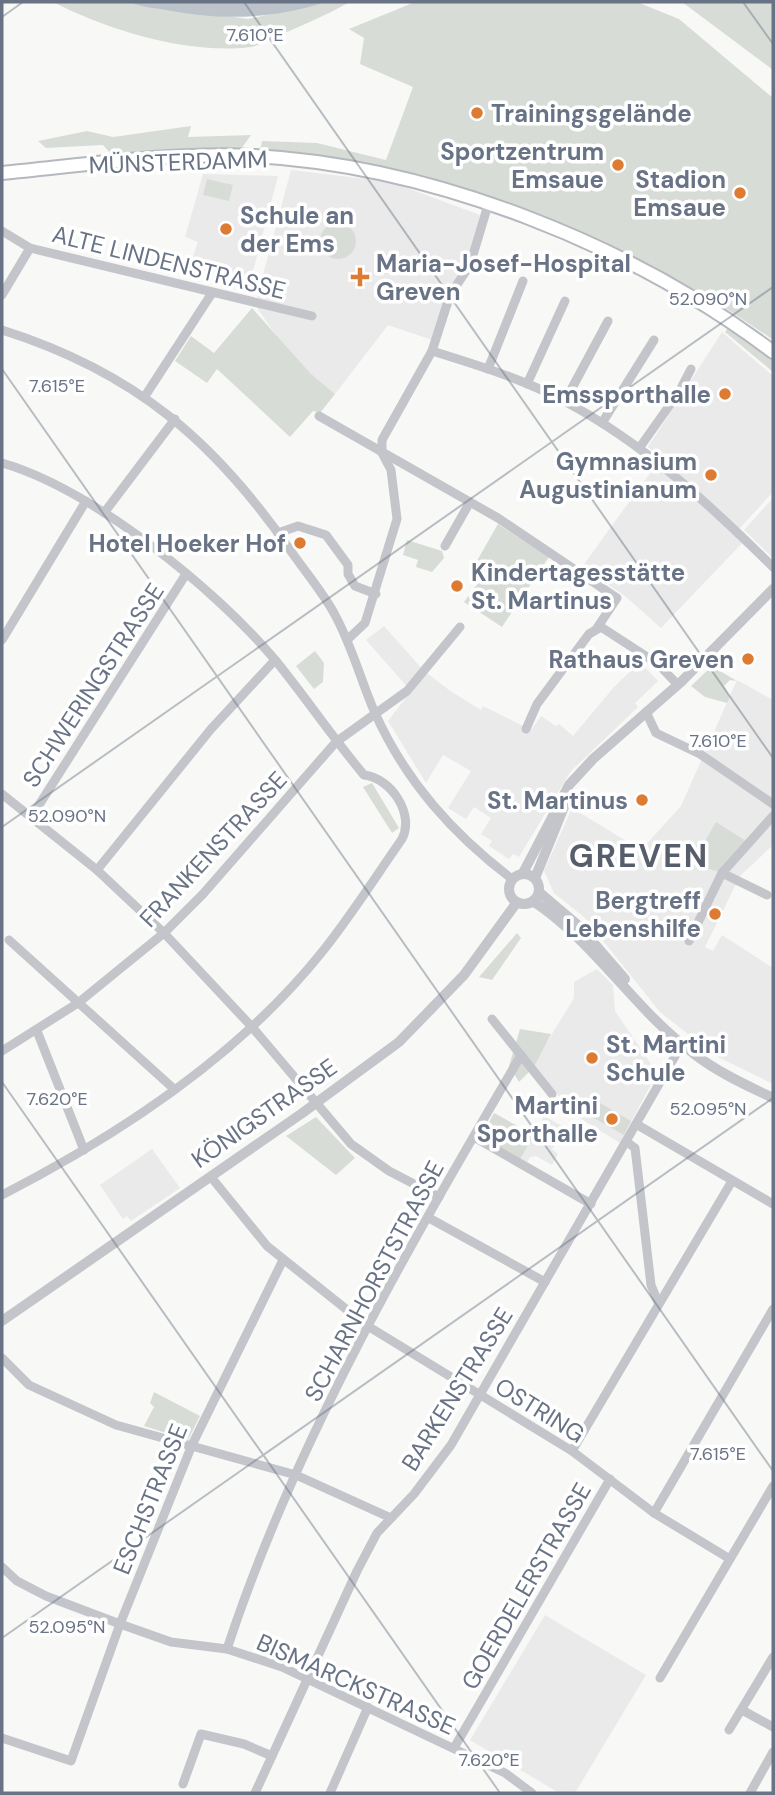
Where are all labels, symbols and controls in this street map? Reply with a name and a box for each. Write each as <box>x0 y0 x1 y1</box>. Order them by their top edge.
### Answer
text: 7.610°E <box>226 23 284 47</box>
place label: Trainingsgelände <box>491 98 692 129</box>
marker: Trainingsgelände <box>469 105 485 121</box>
place label: Sportzentrum Emsaue <box>440 136 604 195</box>
street label: MÜNSTERDAMM <box>88 143 268 181</box>
marker: Sportzentrum Emsaue <box>610 157 626 173</box>
place label: Stadion Emsaue <box>633 164 726 223</box>
marker: Stadion Emsaue <box>732 185 748 201</box>
place label: Schule an der Ems <box>240 200 354 259</box>
street label: ALTE LINDENSTRASSE <box>49 218 289 306</box>
marker: Schule an der Ems <box>218 221 234 237</box>
place label: Maria-Josef-Hospital Greven <box>376 248 631 307</box>
marker: Maria-Josef-Hospital Greven <box>350 267 370 287</box>
text: 52.090°N <box>669 287 747 311</box>
text: 7.615°E <box>29 374 85 398</box>
place label: Emssporthalle <box>542 379 711 410</box>
marker: Emssporthalle <box>717 386 733 402</box>
place label: Gymnasium Augustinianum <box>519 446 697 505</box>
marker: Gymnasium Augustinianum <box>703 467 719 483</box>
place label: Hotel Hoeker Hof <box>88 528 286 559</box>
marker: Hotel Hoeker Hof <box>292 535 308 551</box>
place label: Kindertagesstätte St. Martinus <box>471 557 685 616</box>
street label: SCHWERINGSTRASSE <box>15 577 171 793</box>
marker: Kindertagesstätte St. Martinus <box>449 578 465 594</box>
place label: Rathaus Greven <box>548 644 734 675</box>
marker: Rathaus Greven <box>740 651 756 667</box>
text: 7.610°E <box>689 729 747 753</box>
street label: FRANKENSTRASSE <box>133 764 293 934</box>
place label: St. Martinus <box>487 785 628 816</box>
marker: St. Martinus <box>634 792 650 808</box>
text: 52.090°N <box>28 804 106 828</box>
district label: GREVEN <box>569 835 709 877</box>
place label: Bergtreff Lebenshilfe <box>565 885 701 944</box>
marker: Bergtreff Lebenshilfe <box>707 906 723 922</box>
place label: St. Martini Schule <box>606 1029 726 1088</box>
marker: St. Martini Schule <box>584 1050 600 1066</box>
street label: KÖNIGSTRASSE <box>185 1051 343 1175</box>
text: 7.620°E <box>26 1087 88 1111</box>
place label: Martini Sporthalle <box>477 1090 598 1149</box>
text: 52.095°N <box>669 1097 747 1121</box>
marker: Martini Sporthalle <box>604 1111 620 1127</box>
street label: SCHARNHORSTSTRASSE <box>297 1155 451 1407</box>
street label: BARKENSTRASSE <box>394 1301 520 1477</box>
street label: OSTRING <box>489 1370 591 1450</box>
street label: ESCHSTRASSE <box>106 1419 194 1579</box>
text: 7.615°E <box>690 1442 746 1466</box>
street label: GOERDELERSTRASSE <box>454 1477 598 1695</box>
text: 52.095°N <box>28 1615 106 1639</box>
street label: BISMARCKSTRASSE <box>252 1626 460 1742</box>
text: 7.620°E <box>458 1748 520 1772</box>

